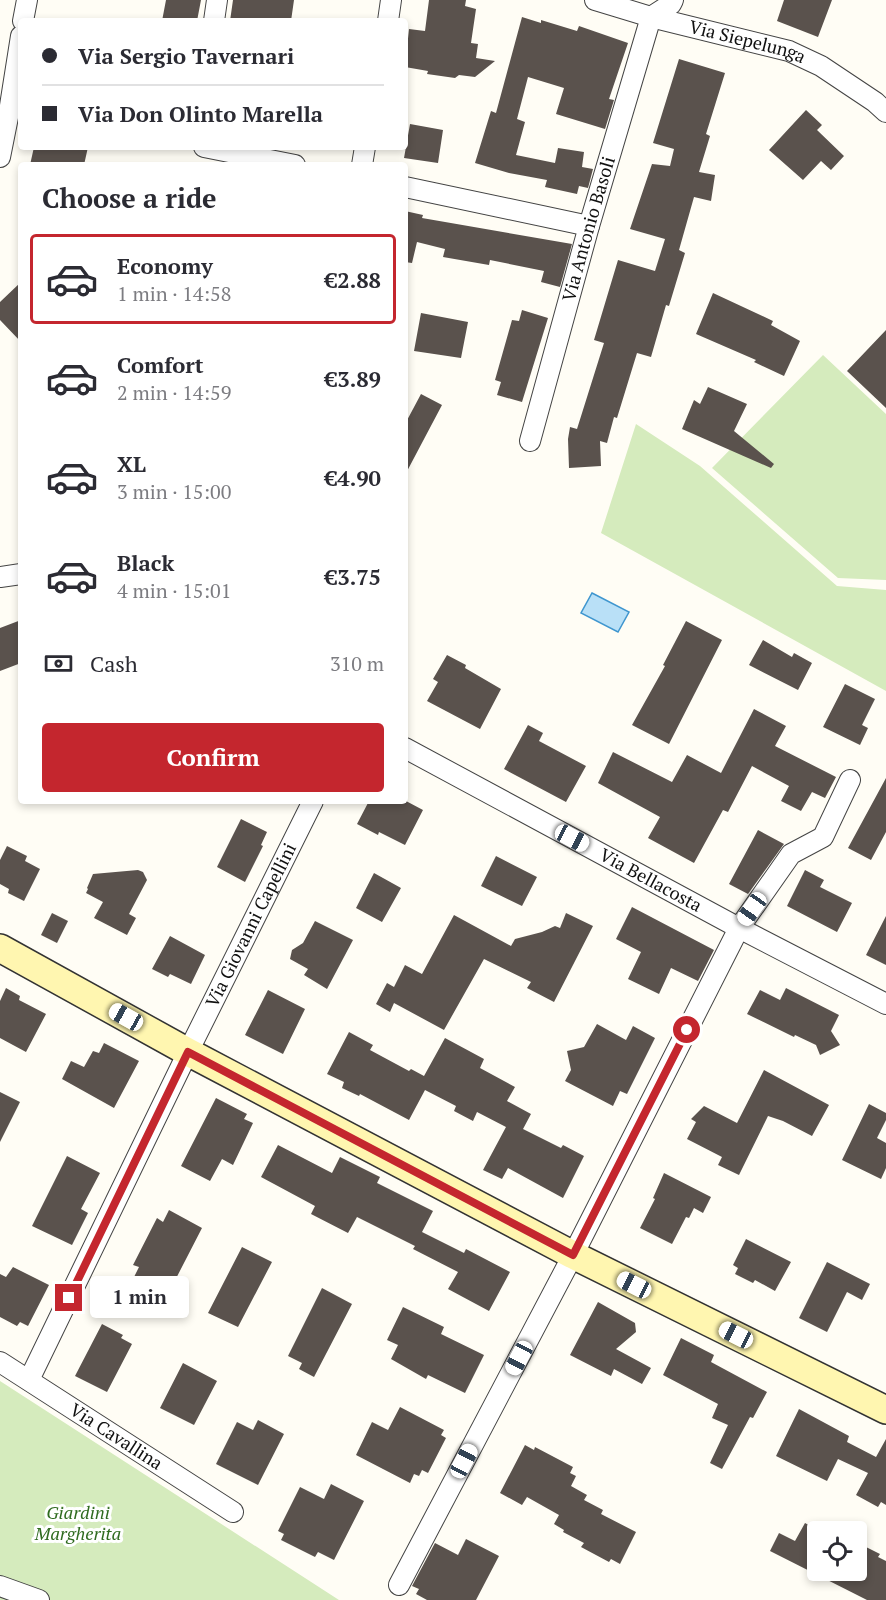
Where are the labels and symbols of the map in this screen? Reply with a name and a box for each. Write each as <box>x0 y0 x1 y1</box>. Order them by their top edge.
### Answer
street label: Via Siepelunga <box>687 14 810 68</box>
street label: Via Antonio Basoli <box>556 153 620 304</box>
car <box>552 822 592 854</box>
street label: Via Giovanni Capellini <box>199 839 301 1011</box>
street label: Via Bellacosta <box>596 842 706 917</box>
car <box>734 889 770 929</box>
car <box>106 1000 146 1034</box>
route start <box>673 1016 700 1043</box>
car <box>614 1269 654 1301</box>
callout: 1 min <box>90 1277 189 1319</box>
route end <box>55 1284 82 1311</box>
car <box>716 1319 756 1351</box>
car <box>503 1338 535 1378</box>
street label: Via Cavallina <box>65 1397 168 1475</box>
car <box>448 1441 480 1481</box>
park label: Giardini Margherita <box>34 1500 121 1545</box>

